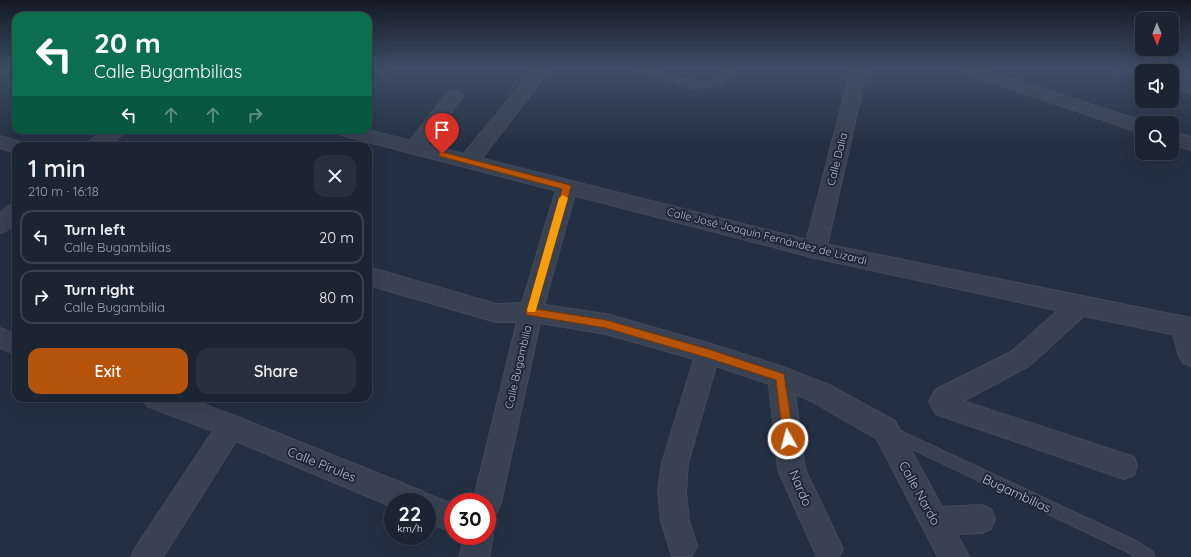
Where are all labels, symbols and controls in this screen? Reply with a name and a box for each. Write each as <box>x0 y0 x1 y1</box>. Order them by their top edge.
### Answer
north arrow <box>1135 12 1179 56</box>
map controls <box>1135 12 1179 160</box>
text: 20 m <box>94 25 161 60</box>
icon: left <box>28 28 80 80</box>
text: Calle Bugambilias <box>94 60 242 83</box>
button: sound <box>1135 64 1179 108</box>
icon: left <box>118 104 140 126</box>
icon: ahead <box>160 104 182 126</box>
icon: ahead <box>202 104 224 126</box>
icon: right <box>244 104 266 126</box>
pin <box>425 113 459 154</box>
button: search <box>1135 116 1179 160</box>
icon: arrive <box>431 119 453 141</box>
street label: Calle Dalia <box>824 131 850 187</box>
text: 1 min <box>28 153 86 183</box>
button: close <box>314 155 356 197</box>
text: 210 m · 16:18 <box>28 183 99 199</box>
street label: Calle José Joaquín Fernández de Lizardi <box>666 204 868 268</box>
text: Turn left <box>64 220 126 239</box>
icon: left <box>30 226 52 248</box>
text: 20 m <box>319 228 354 247</box>
text: Calle Bugambilias <box>64 239 171 255</box>
text: Turn right <box>64 280 135 299</box>
icon: right <box>30 286 52 308</box>
text: 80 m <box>319 288 354 307</box>
text: Calle Bugambilia <box>64 299 165 315</box>
street label: Calle Bugambilia <box>502 324 534 410</box>
button: Exit <box>28 348 188 394</box>
button: Share <box>196 348 356 394</box>
position arrow <box>767 418 809 460</box>
street label: Calle Pirules <box>285 443 359 485</box>
street label: Calle Nardo <box>896 458 944 528</box>
street label: Nardo <box>786 467 816 509</box>
street label: Bugambilias <box>980 470 1054 516</box>
speed limit sign: 30 <box>444 493 496 545</box>
text: 22 <box>399 501 421 526</box>
text: km/h <box>397 522 423 535</box>

